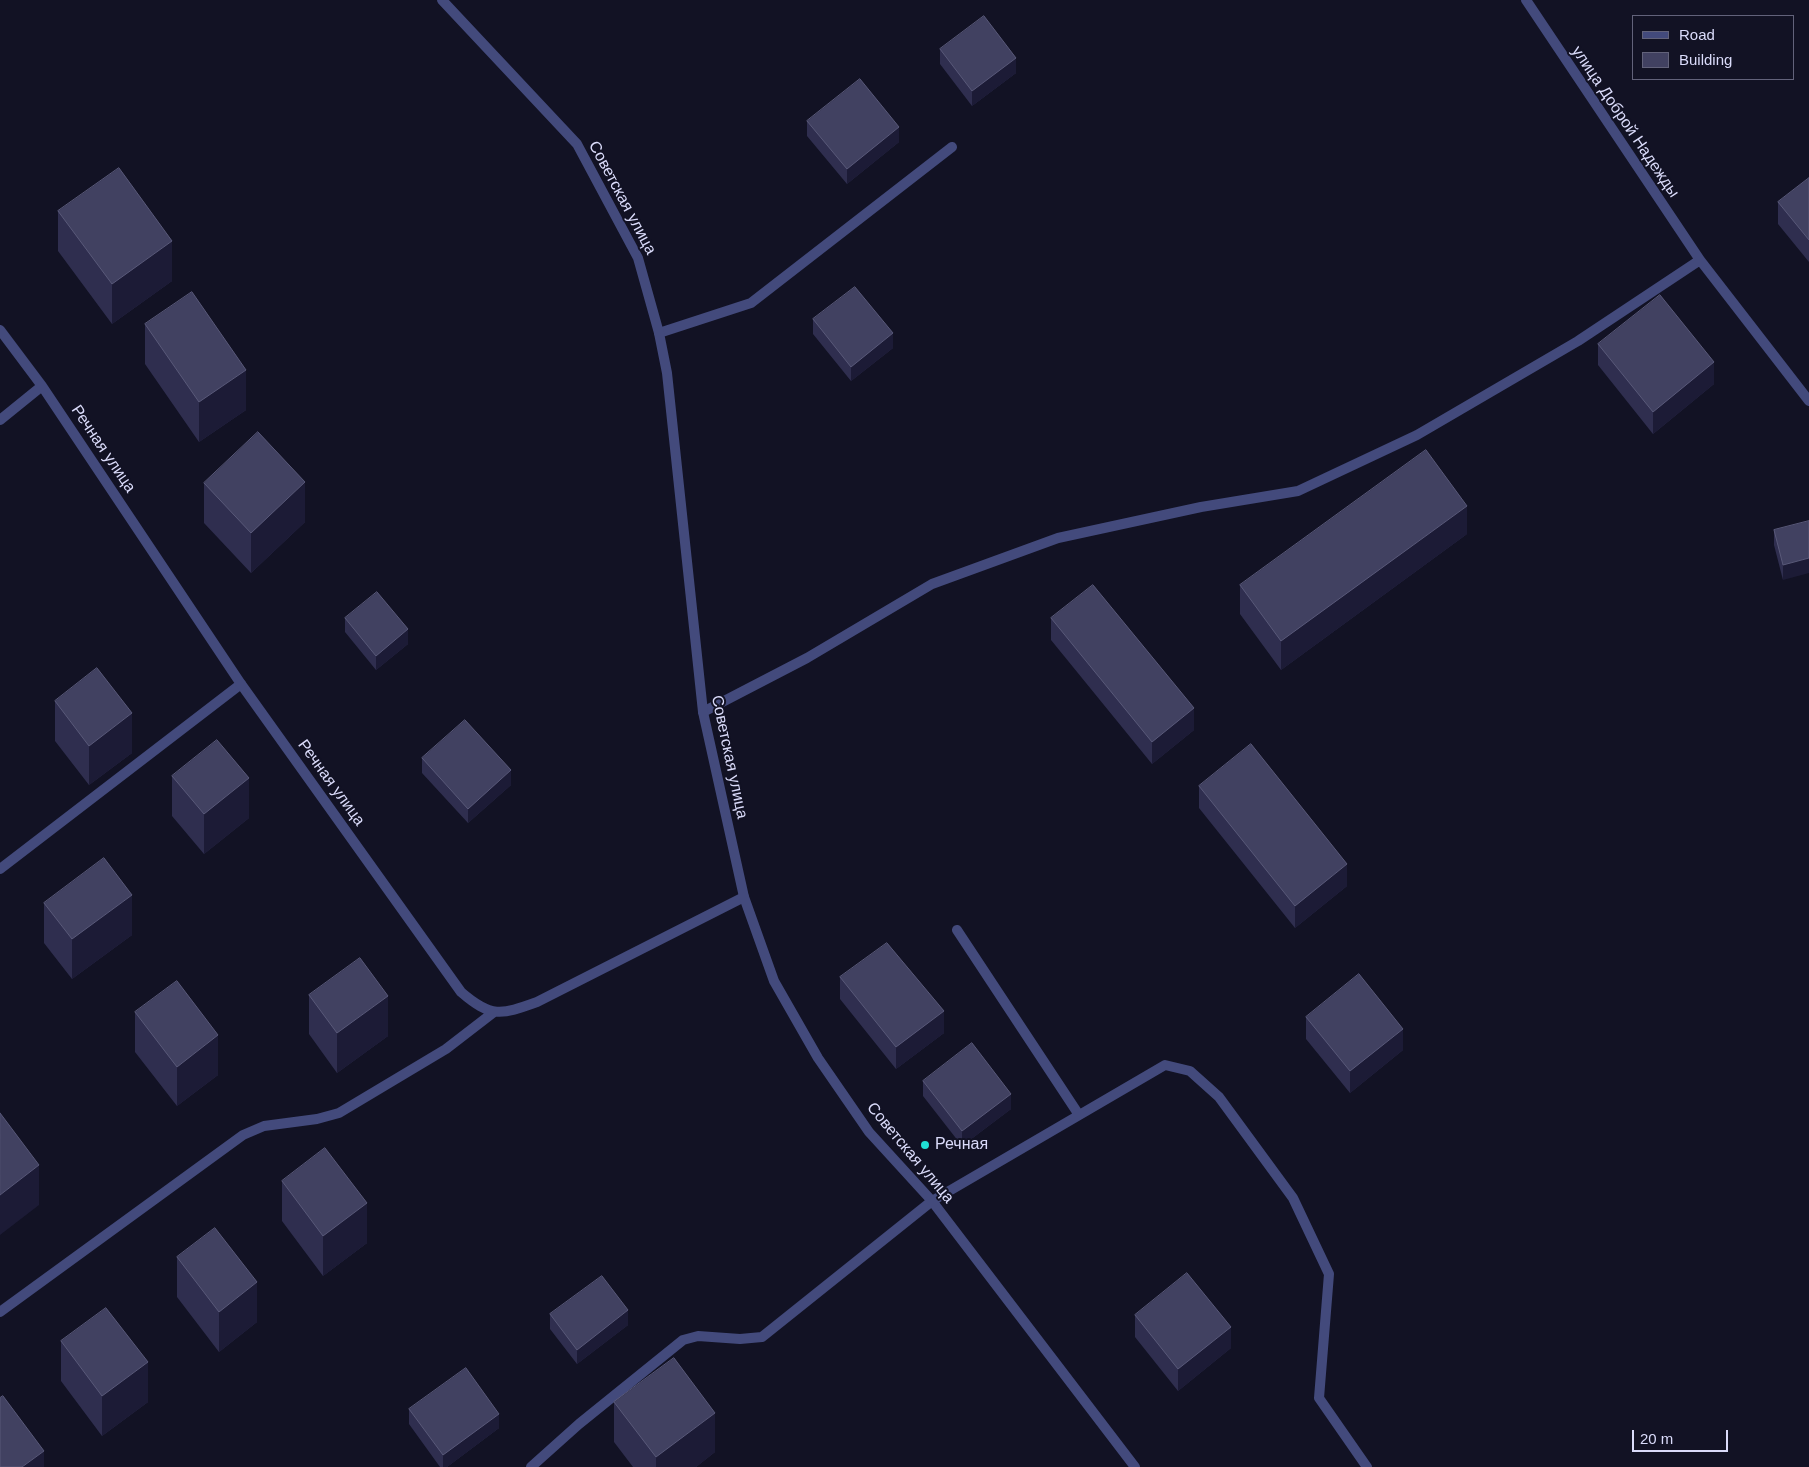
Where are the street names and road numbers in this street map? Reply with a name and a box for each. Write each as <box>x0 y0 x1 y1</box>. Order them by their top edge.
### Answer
street label: улица Доброй Надежды <box>1567 43 1683 201</box>
street label: Советская улица <box>584 138 660 258</box>
street label: Речная улица <box>67 402 139 496</box>
street label: Советская улица <box>707 694 751 820</box>
street label: Речная улица <box>293 736 369 830</box>
street label: Советская улица <box>862 1099 958 1207</box>

